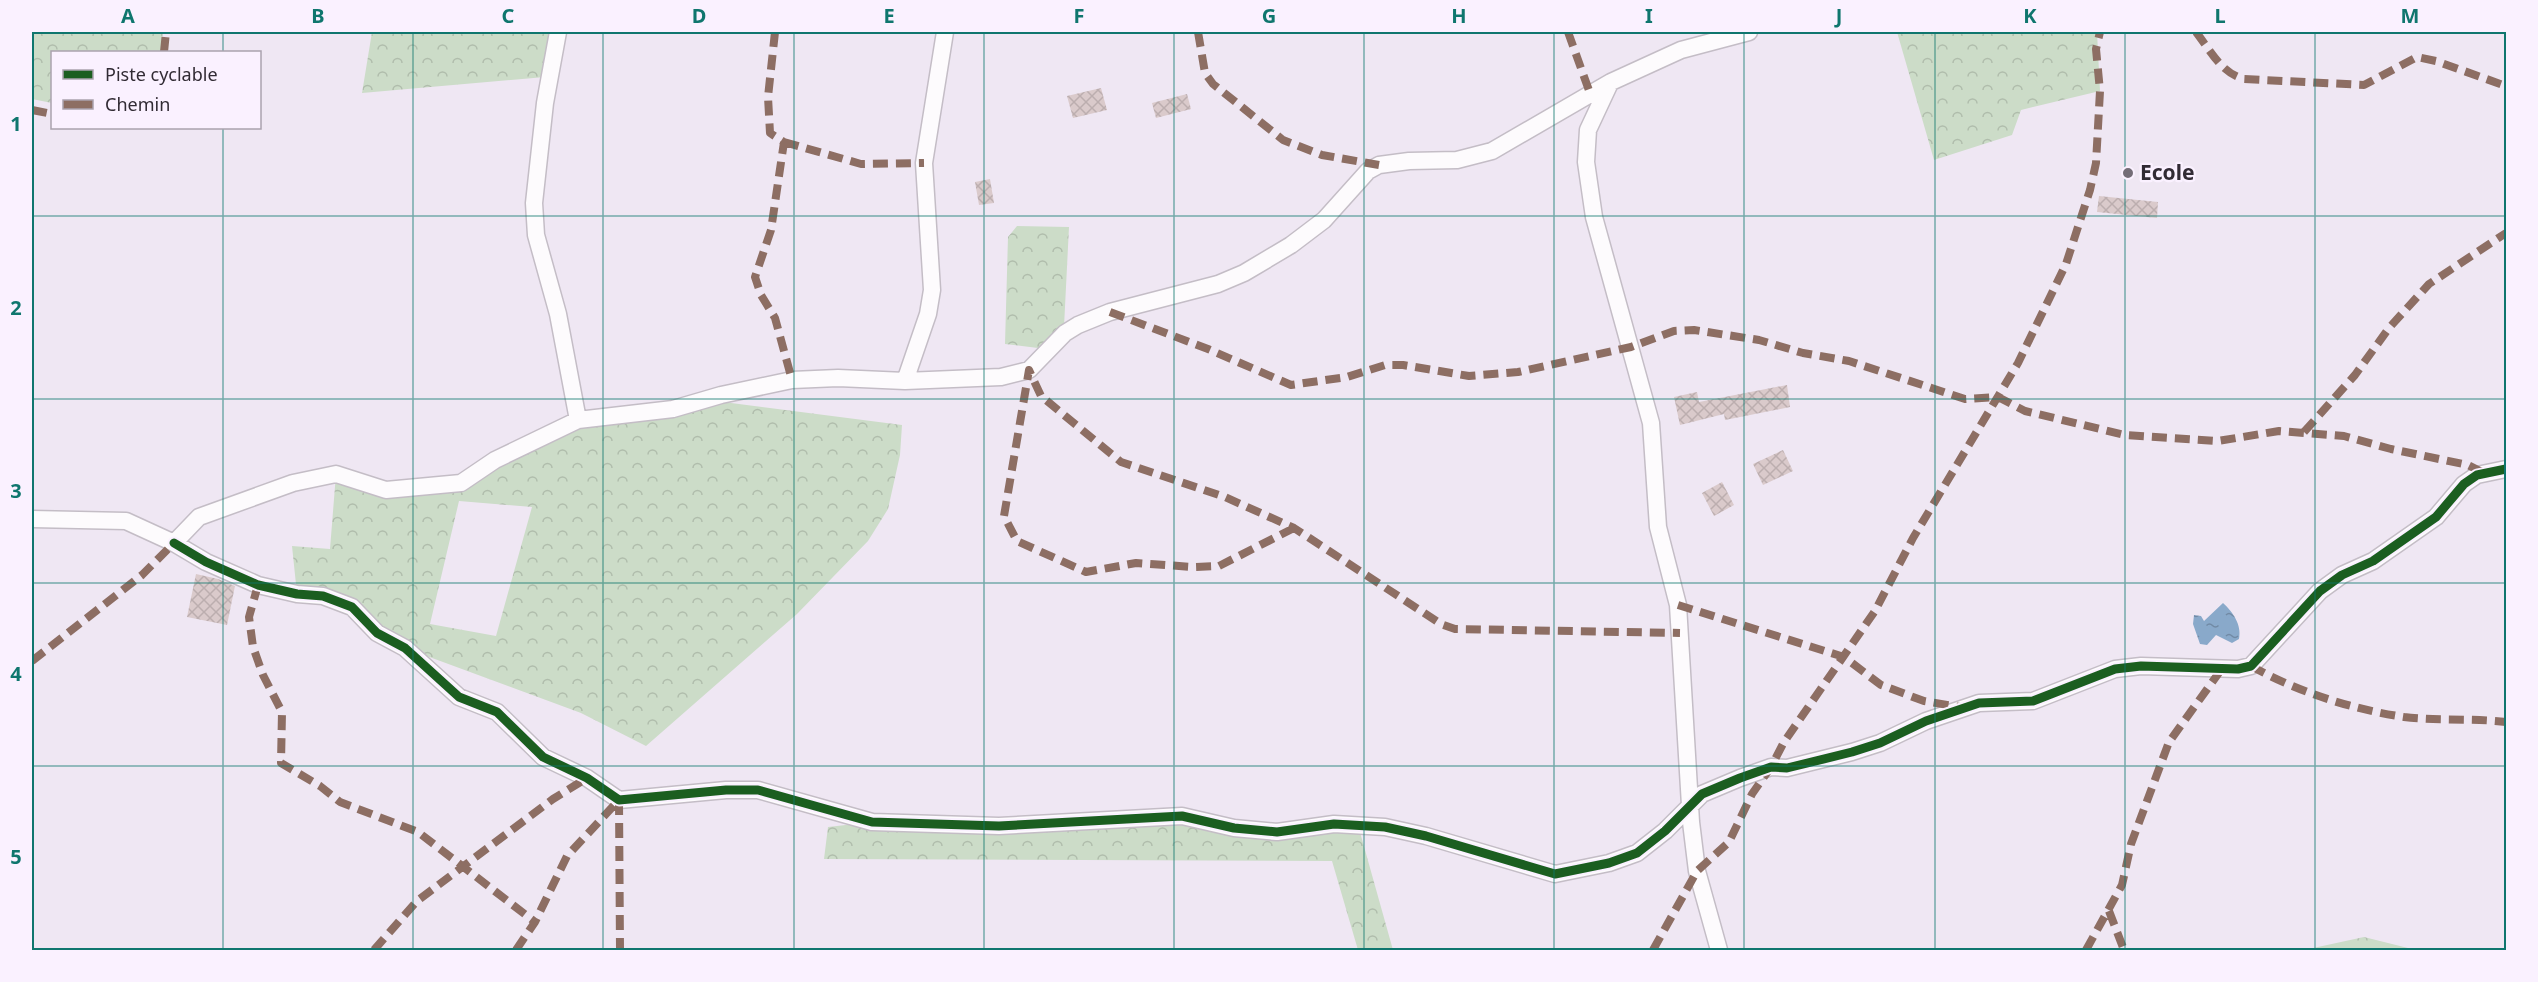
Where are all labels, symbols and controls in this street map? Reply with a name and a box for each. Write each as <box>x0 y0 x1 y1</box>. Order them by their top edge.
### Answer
text: A <box>121 2 135 29</box>
text: B <box>311 2 325 29</box>
text: C <box>502 2 515 29</box>
text: D <box>692 2 706 29</box>
text: E <box>883 2 895 29</box>
text: F <box>1074 2 1084 29</box>
text: G <box>1262 2 1276 29</box>
text: H <box>1451 2 1467 29</box>
text: I <box>1645 2 1653 29</box>
text: J <box>1834 2 1842 29</box>
text: K <box>2023 2 2037 29</box>
text: L <box>2214 2 2226 29</box>
text: M <box>2401 2 2419 29</box>
legend <box>51 51 261 129</box>
text: Piste cyclable <box>105 62 218 86</box>
text: Chemin <box>105 92 170 116</box>
text: 1 <box>10 110 22 137</box>
place label: Ecole <box>2140 158 2195 186</box>
marker: Ecole <box>2121 166 2135 180</box>
text: 2 <box>10 294 22 321</box>
text: 3 <box>10 477 22 504</box>
text: 4 <box>10 660 22 687</box>
text: 5 <box>10 843 22 870</box>

